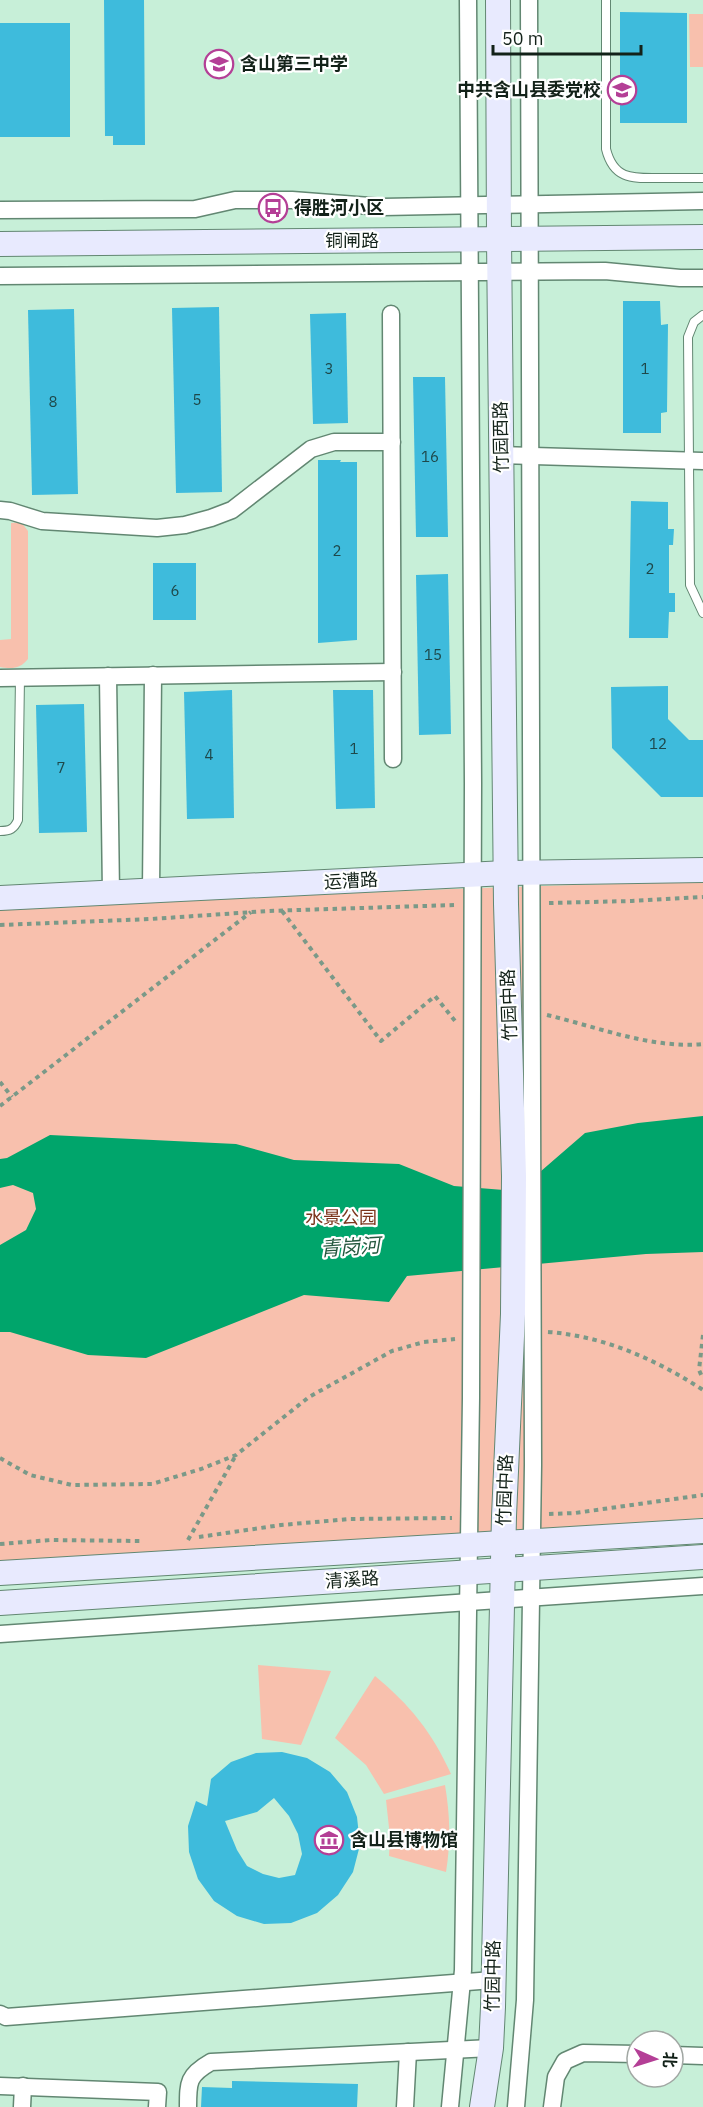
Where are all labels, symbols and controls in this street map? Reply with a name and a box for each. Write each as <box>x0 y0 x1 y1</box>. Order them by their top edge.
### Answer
scale bar <box>493 18 642 56</box>
text: 50 m <box>502 27 544 50</box>
school or university icon: 含山第三中学 <box>203 48 235 80</box>
place label: 含山第三中学 <box>240 52 348 75</box>
school or university icon: 中共含山县委党校 <box>606 74 638 106</box>
place label: 中共含山县委党校 <box>457 78 601 101</box>
bus stop icon: 得胜河小区 <box>257 192 289 224</box>
place label: 得胜河小区 <box>294 196 384 219</box>
street label: 铜闸路 <box>325 229 379 252</box>
house number: 3 <box>324 359 334 378</box>
house number: 1 <box>640 359 650 378</box>
house number: 5 <box>192 390 202 409</box>
house number: 8 <box>48 392 58 411</box>
street label: 竹园西路 <box>488 401 513 473</box>
house number: 16 <box>421 447 439 466</box>
house number: 2 <box>332 541 342 560</box>
house number: 2 <box>645 559 655 578</box>
house number: 6 <box>170 581 180 600</box>
house number: 15 <box>424 645 442 664</box>
house number: 12 <box>649 734 667 753</box>
house number: 1 <box>349 739 359 758</box>
house number: 4 <box>204 745 214 764</box>
house number: 7 <box>56 758 66 777</box>
street label: 运漕路 <box>323 868 379 893</box>
street label: 竹园中路 <box>496 969 521 1041</box>
park label: 水景公园 <box>305 1206 377 1229</box>
water label: 青岗河 <box>319 1231 385 1262</box>
street label: 竹园中路 <box>492 1454 517 1526</box>
street label: 清溪路 <box>324 1566 380 1593</box>
museum icon: 含山县博物馆 <box>313 1824 345 1856</box>
place label: 含山县博物馆 <box>350 1828 458 1851</box>
street label: 竹园中路 <box>480 1940 505 2012</box>
north arrow <box>625 2029 685 2089</box>
text: 北 <box>660 2051 680 2068</box>

